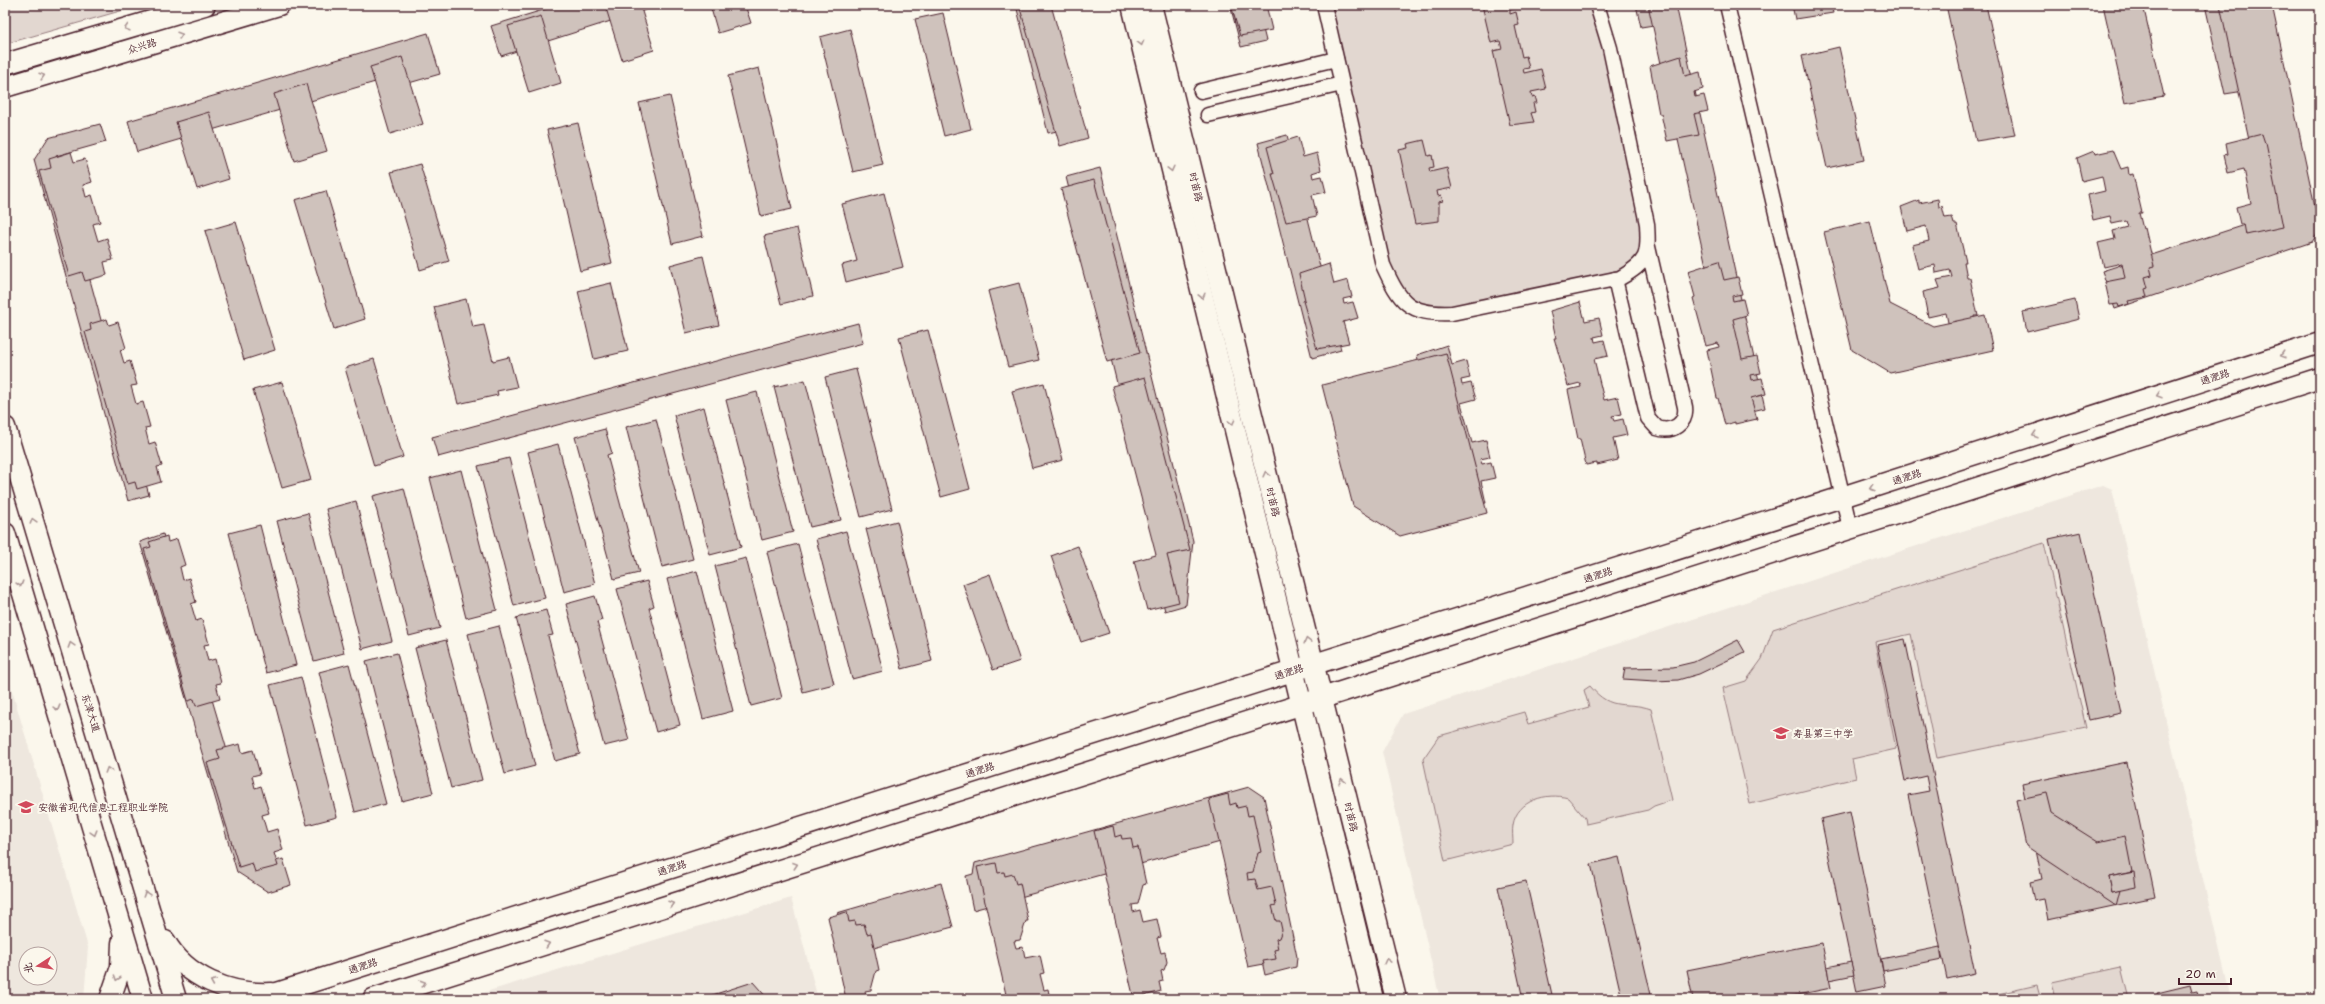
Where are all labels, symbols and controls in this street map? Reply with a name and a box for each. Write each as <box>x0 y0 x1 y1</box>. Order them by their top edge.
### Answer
one-way arrow <box>124 23 131 32</box>
one-way arrow <box>177 31 184 40</box>
street label: 众兴路 <box>126 35 158 57</box>
one-way arrow <box>1136 39 1145 46</box>
one-way arrow <box>39 72 46 81</box>
one-way arrow <box>1167 166 1175 173</box>
street label: 时苗路 <box>1186 171 1206 203</box>
one-way arrow <box>1197 293 1205 299</box>
one-way arrow <box>2280 351 2287 359</box>
street label: 通淝路 <box>2199 366 2231 388</box>
one-way arrow <box>2156 390 2163 399</box>
one-way arrow <box>1228 419 1236 425</box>
one-way arrow <box>2032 430 2039 439</box>
street label: 通淝路 <box>1891 466 1923 488</box>
one-way arrow <box>1262 471 1271 478</box>
one-way arrow <box>1868 483 1875 492</box>
street label: 时苗路 <box>1263 486 1283 518</box>
one-way arrow <box>29 518 38 525</box>
street label: 通淝路 <box>1582 564 1614 586</box>
one-way arrow <box>15 580 24 587</box>
one-way arrow <box>1303 638 1312 645</box>
one-way arrow <box>67 642 76 649</box>
street label: 通淝路 <box>1273 661 1305 683</box>
street label: 东津大道 <box>79 692 103 734</box>
one-way arrow <box>52 705 61 712</box>
school or university icon: 寿县第三中学 <box>1772 724 1790 742</box>
place label: 寿县第三中学 <box>1793 727 1853 740</box>
street label: 通淝路 <box>964 759 996 781</box>
one-way arrow <box>104 767 113 774</box>
one-way arrow <box>1338 777 1347 784</box>
school or university icon: 安徽省现代信息工程职业学院 <box>17 798 35 816</box>
place label: 安徽省现代信息工程职业学院 <box>38 801 168 814</box>
street label: 时苗路 <box>1341 801 1361 833</box>
one-way arrow <box>89 829 98 836</box>
street label: 通淝路 <box>656 857 688 879</box>
one-way arrow <box>791 861 798 870</box>
one-way arrow <box>142 891 151 898</box>
one-way arrow <box>667 900 674 909</box>
one-way arrow <box>543 940 550 949</box>
north arrow <box>18 946 58 986</box>
street label: 通淝路 <box>347 955 379 977</box>
one-way arrow <box>1383 958 1391 964</box>
scale bar <box>2179 960 2231 986</box>
text: 北 <box>20 961 37 975</box>
text: 20 m <box>2185 966 2216 982</box>
one-way arrow <box>114 975 122 982</box>
one-way arrow <box>210 978 217 986</box>
one-way arrow <box>419 979 426 988</box>

